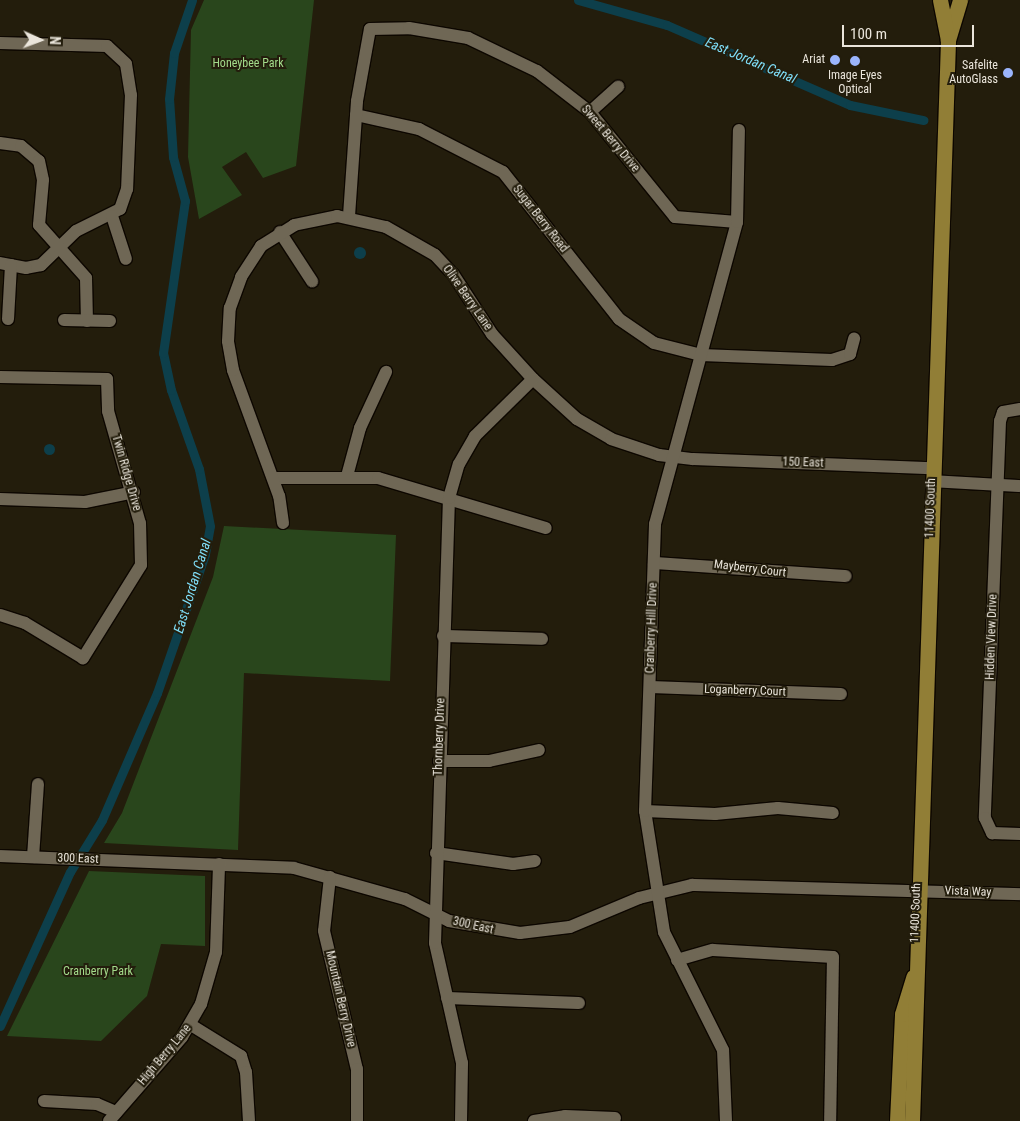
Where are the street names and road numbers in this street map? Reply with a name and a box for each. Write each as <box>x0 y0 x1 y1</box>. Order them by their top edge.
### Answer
street label: Sweet Berry Drive <box>578 103 642 175</box>
street label: Sugar Berry Road <box>509 182 571 256</box>
street label: Olive Berry Lane <box>439 263 495 333</box>
street label: Twin Ridge Drive <box>108 433 144 513</box>
street label: 150 East <box>782 455 824 471</box>
street label: 11400 South <box>923 478 939 538</box>
street label: Mayberry Court <box>713 557 787 581</box>
street label: Cranberry Hill Drive <box>643 582 661 674</box>
street label: Hidden View Drive <box>983 594 1001 680</box>
street label: Loganberry Court <box>704 682 786 700</box>
street label: Thornberry Drive <box>431 698 449 776</box>
street label: 300 East <box>57 851 99 867</box>
street label: 11400 South <box>908 883 924 943</box>
street label: Vista Way <box>944 884 992 900</box>
street label: 300 East <box>451 914 495 938</box>
street label: Mountain Berry Drive <box>322 949 358 1049</box>
street label: High Berry Lane <box>135 1022 195 1088</box>

